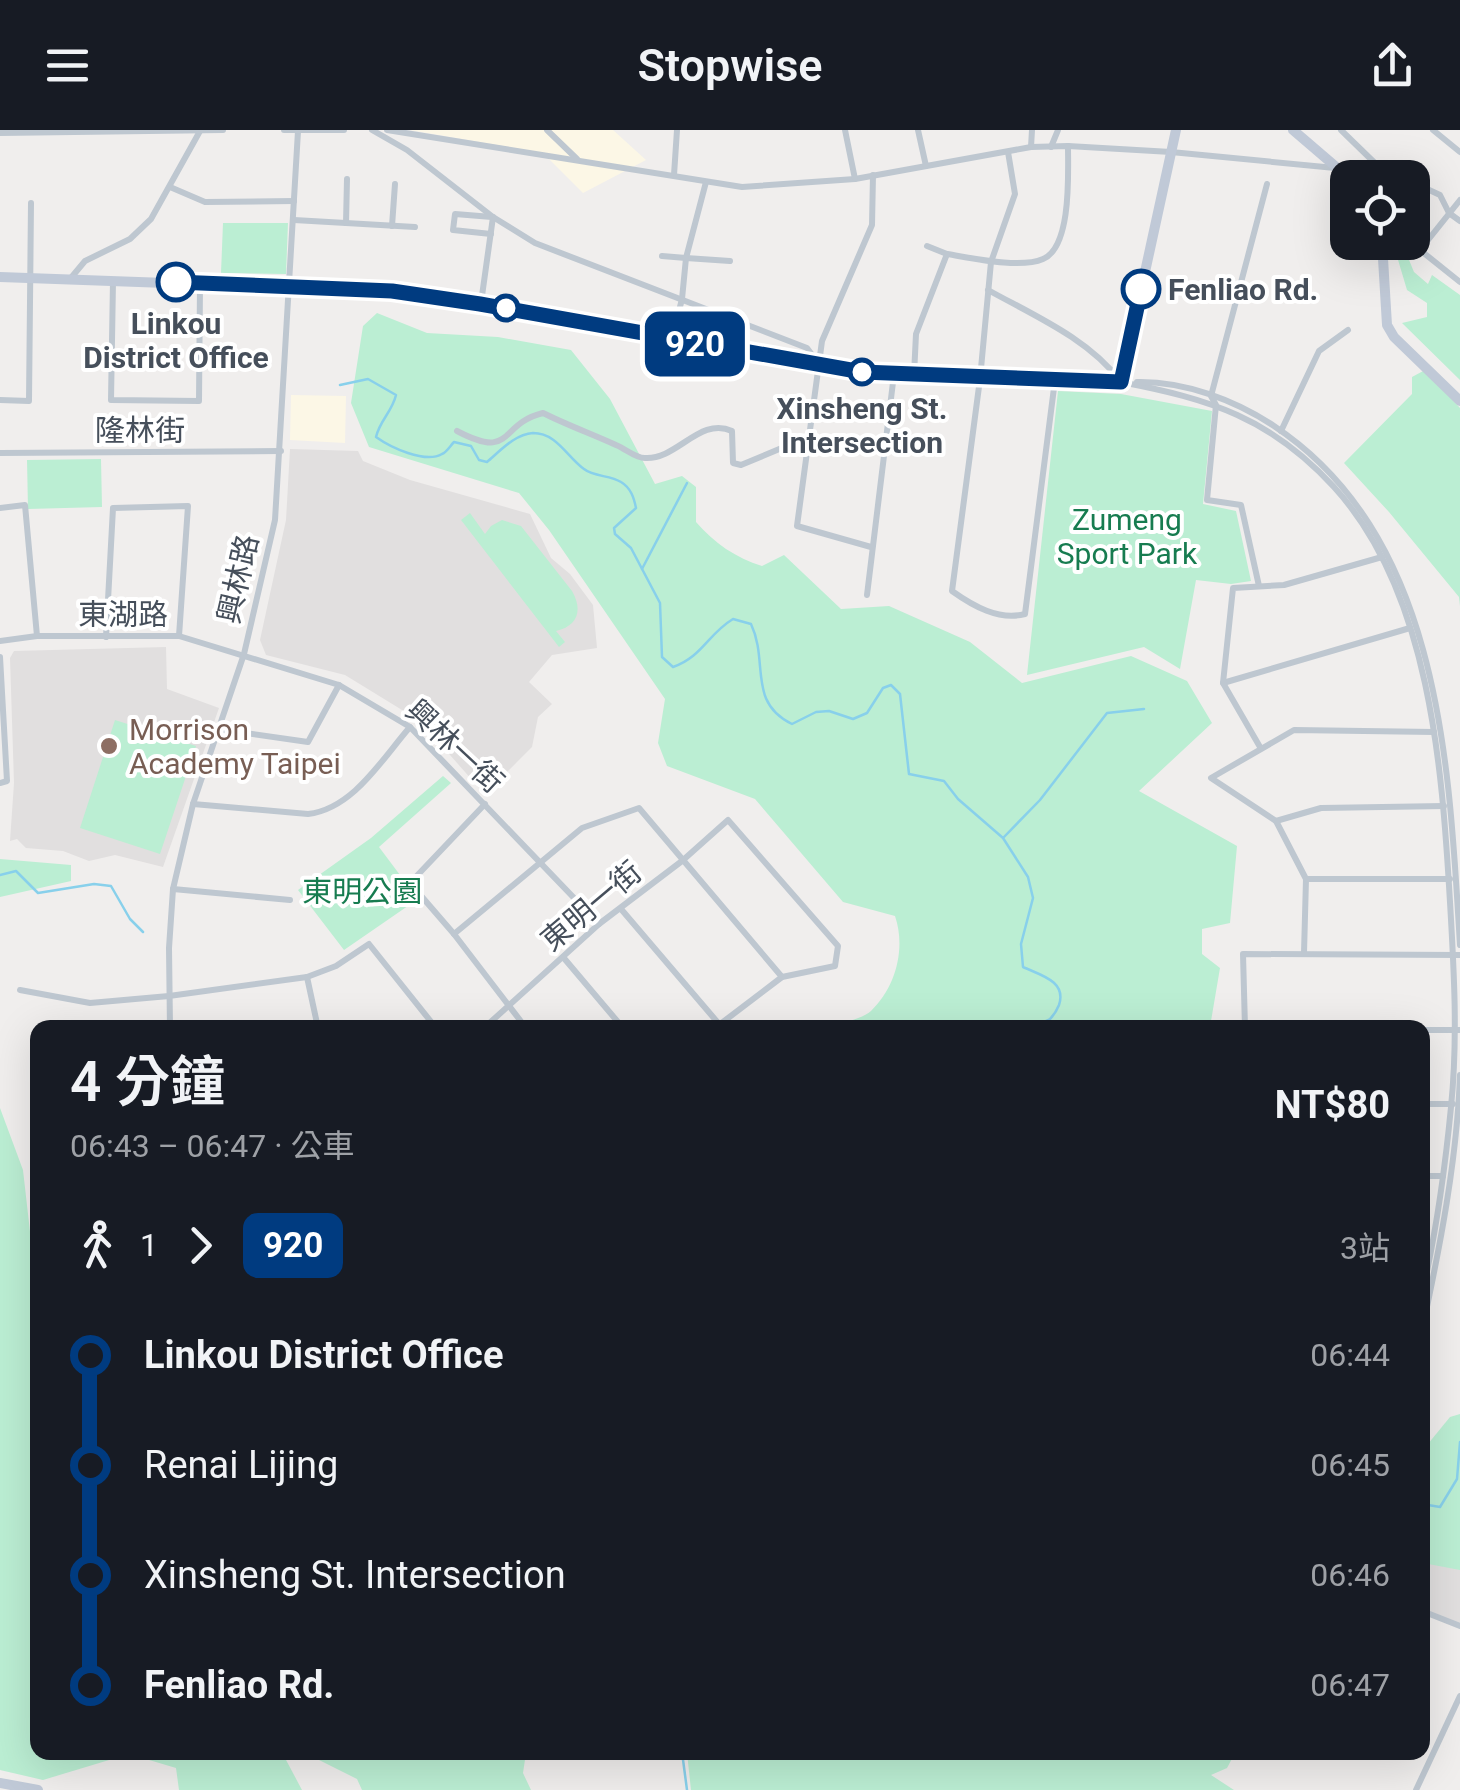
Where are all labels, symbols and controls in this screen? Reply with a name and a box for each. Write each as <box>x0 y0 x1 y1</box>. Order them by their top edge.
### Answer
icon: menu <box>40 38 95 93</box>
icon: share <box>1365 38 1420 93</box>
text: Stopwise <box>637 39 823 92</box>
map controls <box>1330 160 1430 260</box>
button: locate <box>1330 160 1430 260</box>
marker: Linkou District Office <box>157 263 195 301</box>
marker: Fenliao Rd. <box>1122 270 1160 308</box>
place label: Fenliao Rd. <box>1168 272 1318 307</box>
unlabelled marker <box>493 295 519 321</box>
place label: Linkou District Office <box>83 306 269 375</box>
line badge: 920 <box>638 312 752 376</box>
text: 920 <box>665 324 725 365</box>
marker: Xinsheng St. Intersection <box>849 359 875 385</box>
place label: Xinsheng St. Intersection <box>777 391 947 460</box>
street label: 隆林街 <box>95 413 185 448</box>
park label: Zumeng Sport Park <box>1057 502 1198 571</box>
street label: 興林路 <box>211 531 265 627</box>
street label: 東湖路 <box>78 597 168 632</box>
street label: 興林一街 <box>399 692 511 800</box>
place label: Morrison Academy Taipei <box>129 712 341 781</box>
marker: Morrison Academy Taipei <box>98 735 120 757</box>
street label: 東明一街 <box>534 854 648 958</box>
park label: 東明公園 <box>302 874 422 909</box>
text: 4 分鐘 <box>70 1050 225 1114</box>
text: NT$80 <box>1275 1083 1390 1127</box>
text: 06:43 – 06:47 · 公車 <box>70 1127 355 1165</box>
icon: walk <box>70 1218 125 1273</box>
icon: forward <box>173 1218 228 1273</box>
text: 920 <box>263 1225 323 1266</box>
text: 1 <box>140 1226 158 1264</box>
text: 3站 <box>1340 1229 1390 1267</box>
text: Linkou District Office <box>144 1333 503 1377</box>
text: 06:44 <box>1310 1336 1390 1374</box>
text: Renai Lijing <box>144 1443 338 1487</box>
text: 06:45 <box>1310 1446 1390 1484</box>
text: Xinsheng St. Intersection <box>144 1553 566 1597</box>
text: 06:46 <box>1310 1556 1390 1594</box>
text: Fenliao Rd. <box>144 1663 334 1707</box>
text: 06:47 <box>1310 1666 1390 1704</box>

